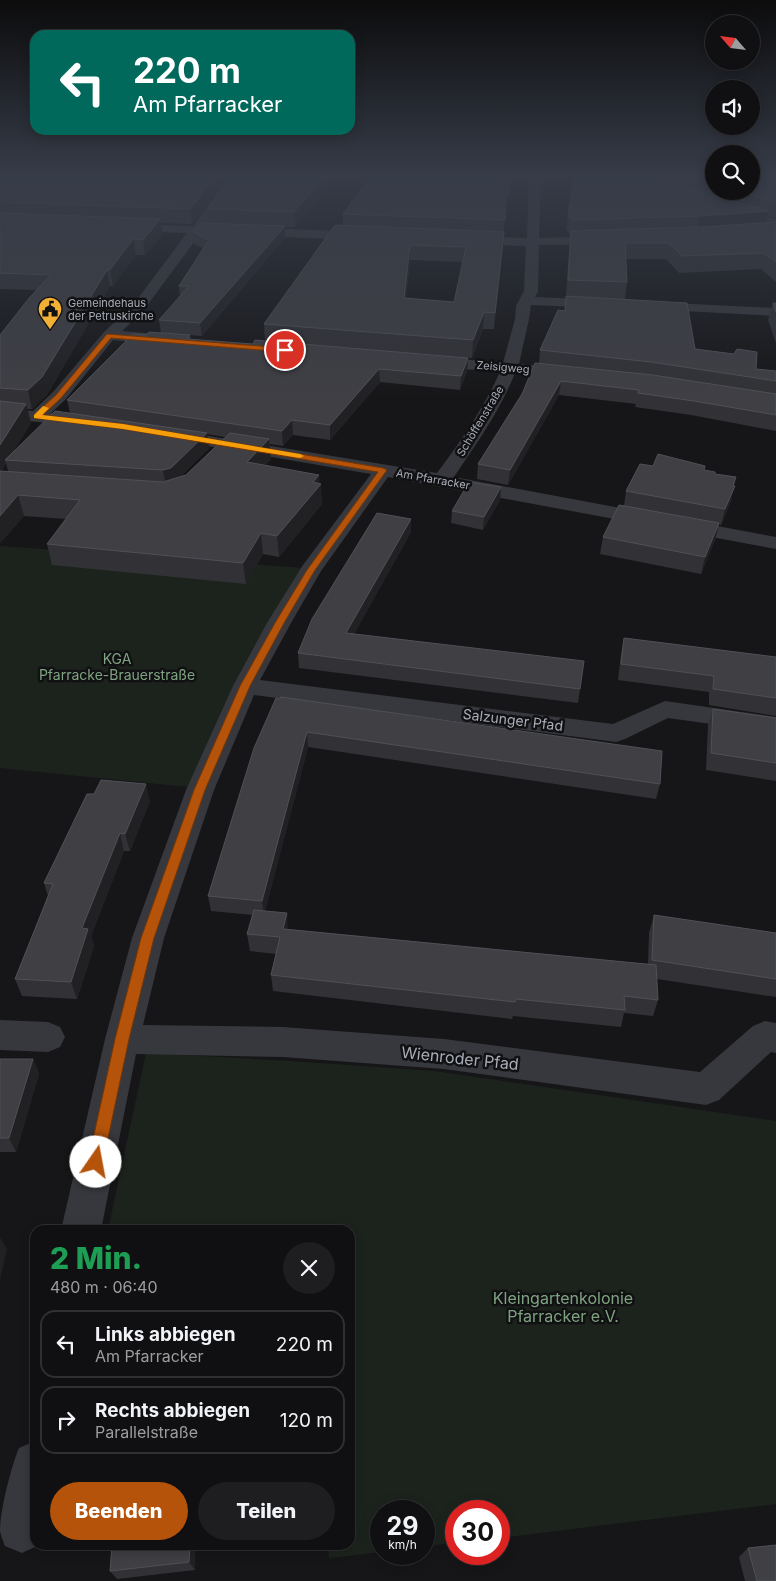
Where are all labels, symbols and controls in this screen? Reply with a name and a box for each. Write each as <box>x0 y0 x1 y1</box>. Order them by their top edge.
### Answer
north arrow <box>705 15 760 70</box>
map controls <box>705 15 760 200</box>
text: 220 m <box>133 49 241 91</box>
icon: left <box>50 50 115 115</box>
button: sound <box>705 80 760 135</box>
text: Am Pfarracker <box>133 91 282 117</box>
button: search <box>705 145 760 200</box>
public building icon: Gemeindehaus der Petruskirche <box>37 296 63 330</box>
place label: Gemeindehaus der Petruskirche <box>68 296 154 323</box>
pin <box>264 329 306 371</box>
icon: arrive <box>271 336 299 364</box>
street label: Zeisigweg <box>476 358 530 376</box>
street label: Schöffenstraße <box>453 383 507 459</box>
street label: Am Pfarracker <box>395 466 471 492</box>
park label: KGA Pfarracke-Brauerstraße <box>39 650 195 683</box>
street label: Salzunger Pfad <box>462 705 564 734</box>
street label: Wienroder Pfad <box>400 1042 520 1074</box>
position arrow <box>69 1135 121 1187</box>
text: 2 Min. <box>50 1240 142 1276</box>
button: close <box>283 1242 335 1294</box>
text: 480 m · 06:40 <box>50 1277 158 1297</box>
park label: Kleingartenkolonie Pfarracker e.V. <box>493 1288 633 1326</box>
text: Links abbiegen <box>95 1323 236 1346</box>
icon: left <box>52 1330 80 1358</box>
text: 220 m <box>276 1333 333 1356</box>
text: Am Pfarracker <box>95 1346 204 1366</box>
text: Rechts abbiegen <box>95 1399 250 1422</box>
icon: right <box>52 1406 80 1434</box>
text: 120 m <box>280 1409 333 1432</box>
text: Parallelstraße <box>95 1422 198 1442</box>
button: Beenden <box>50 1482 188 1540</box>
button: Teilen <box>198 1482 335 1540</box>
speed limit sign: 30 <box>445 1500 510 1565</box>
text: 29 <box>387 1511 418 1541</box>
text: km/h <box>388 1537 417 1552</box>

